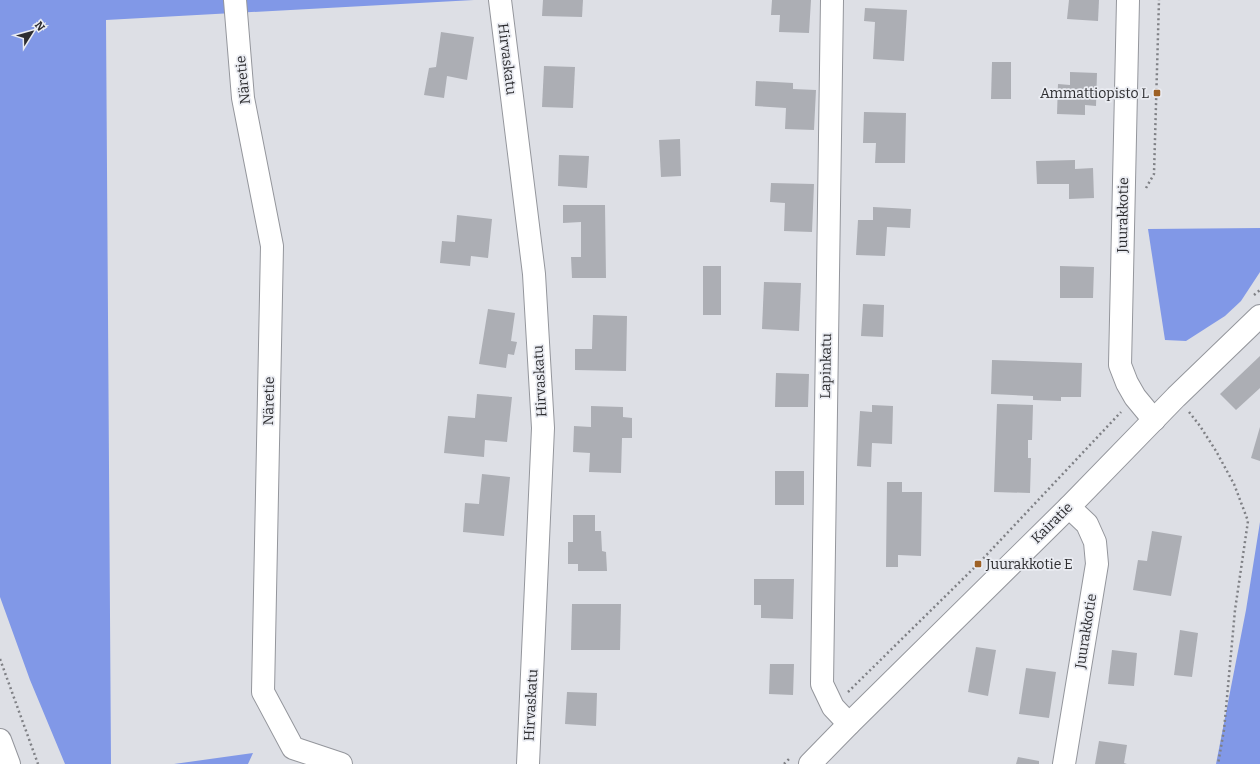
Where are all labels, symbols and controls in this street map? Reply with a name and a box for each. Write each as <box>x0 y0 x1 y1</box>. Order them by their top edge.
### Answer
north arrow <box>12 12 52 52</box>
text: N <box>32 19 48 34</box>
street label: Hirvaskatu <box>494 22 520 96</box>
street label: Näretie <box>232 55 254 105</box>
place label: Ammattiopisto L <box>1040 85 1149 102</box>
marker: Ammattiopisto L <box>1152 88 1162 98</box>
street label: Juurakkotie <box>1114 177 1132 254</box>
street label: Lapinkatu <box>817 333 835 399</box>
street label: Hirvaskatu <box>530 344 550 417</box>
street label: Näretie <box>260 376 278 426</box>
street label: Kairatie <box>1028 499 1076 547</box>
place label: Juurakkotie E <box>985 556 1073 573</box>
marker: Juurakkotie E <box>973 559 983 569</box>
street label: Juurakkotie <box>1072 592 1100 671</box>
street label: Hirvaskatu <box>521 668 541 741</box>

